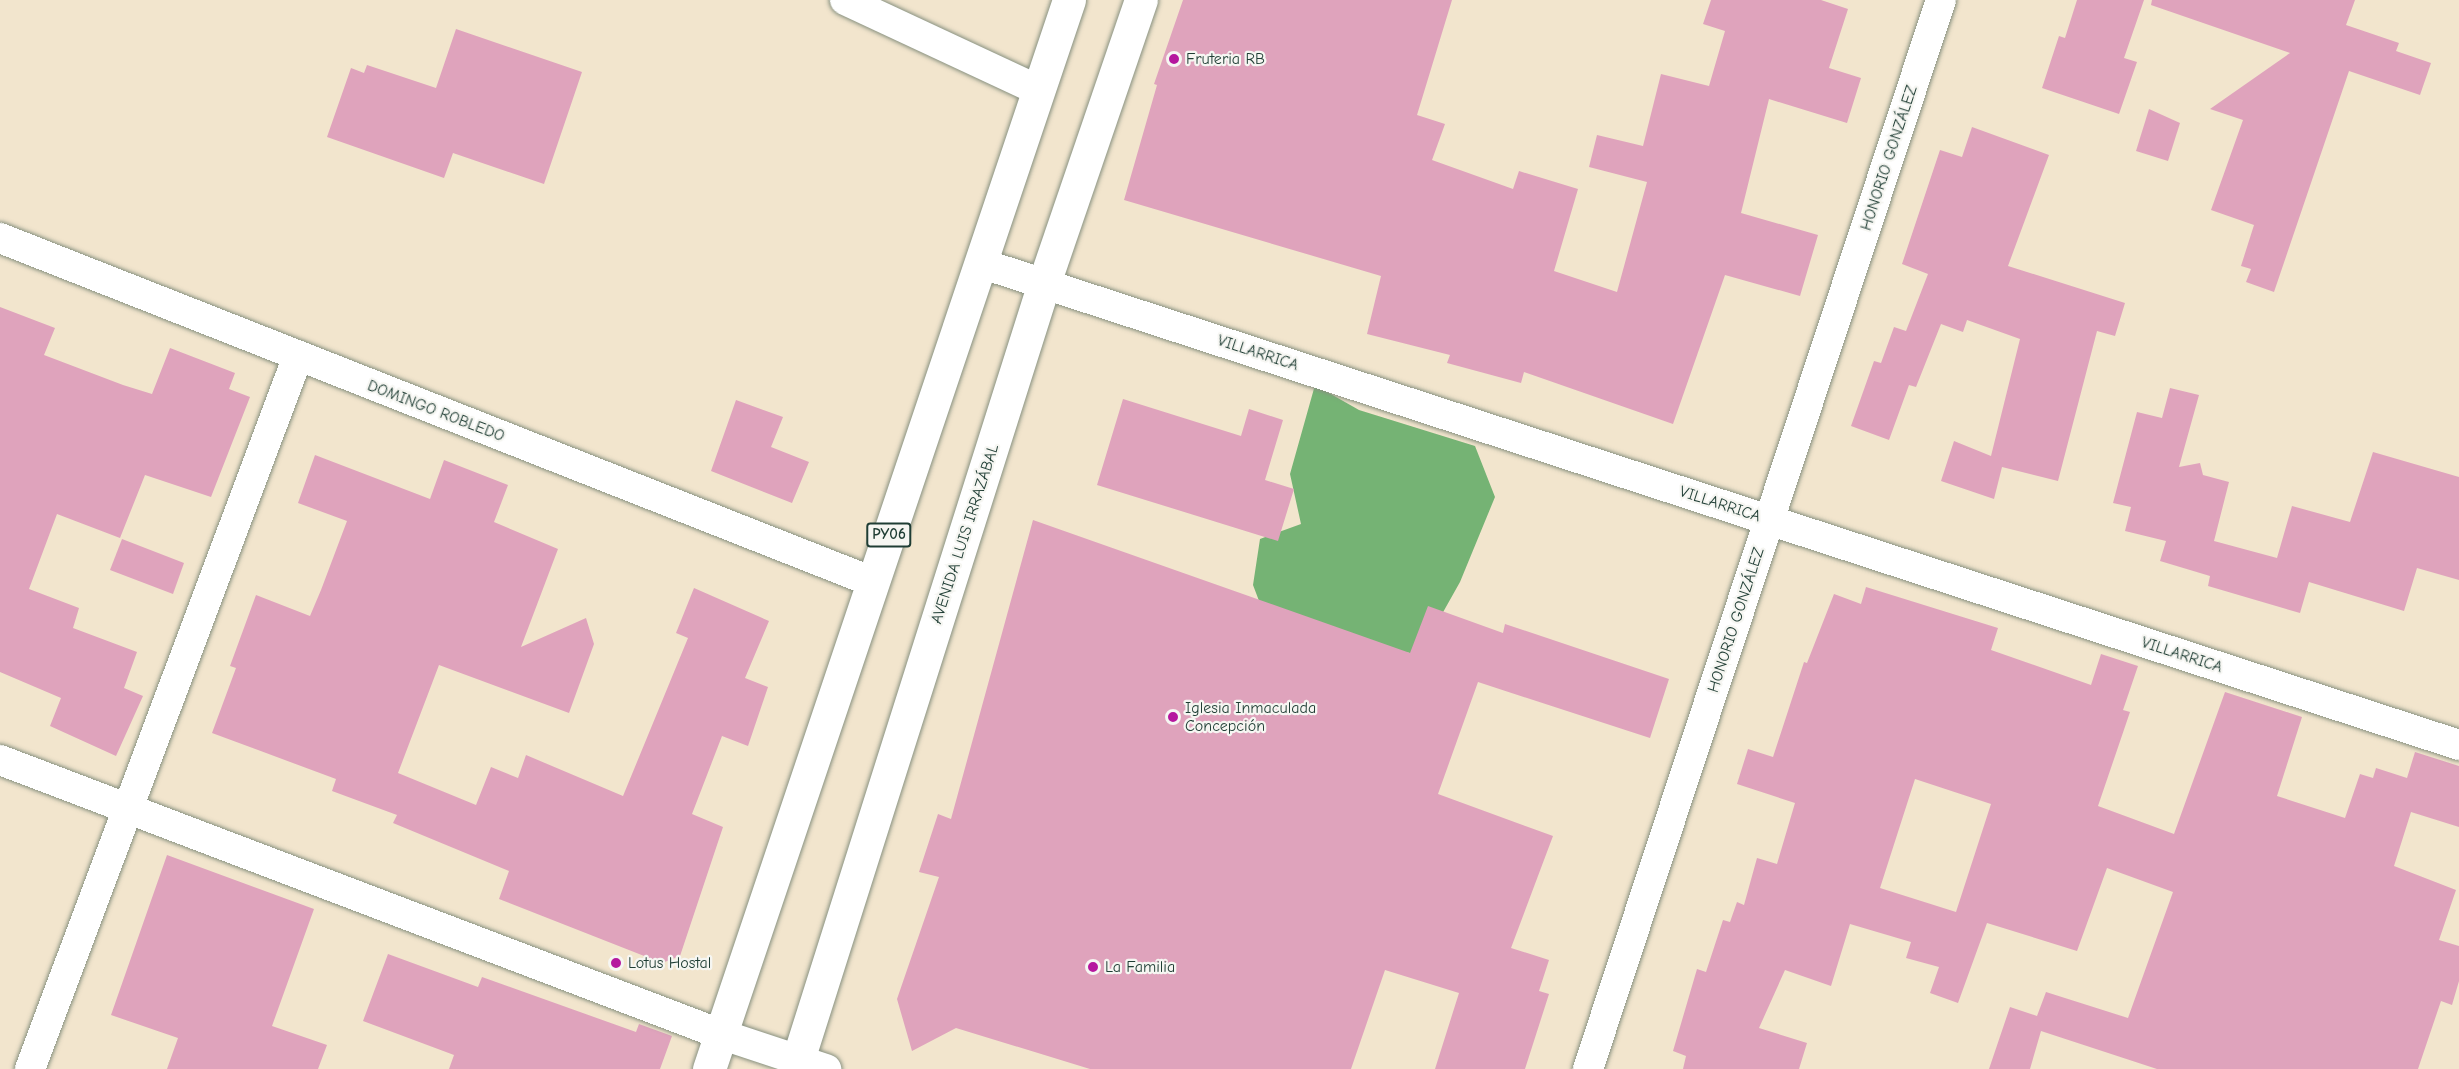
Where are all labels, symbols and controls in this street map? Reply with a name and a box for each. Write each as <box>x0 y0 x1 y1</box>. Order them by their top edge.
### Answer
place label: Fruteria RB <box>1186 49 1265 69</box>
marker: Fruteria RB <box>1167 52 1181 66</box>
street label: HONORIO GONZÁLEZ <box>1856 83 1922 233</box>
street label: VILLARRICA <box>1215 331 1301 375</box>
street label: DOMINGO ROBLEDO <box>365 376 507 446</box>
street label: AVENIDA LUIS IRRAZÁBAL <box>927 442 1003 626</box>
street label: VILLARRICA <box>1677 482 1763 526</box>
road number: PY06 <box>865 523 913 547</box>
street label: HONORIO GONZÁLEZ <box>1703 545 1769 695</box>
street label: VILLARRICA <box>2139 633 2225 677</box>
place label: Iglesia Inmaculada Concepción <box>1185 698 1316 736</box>
marker: Iglesia Inmaculada Concepción <box>1166 710 1180 724</box>
place label: Lotus Hostal <box>628 953 711 973</box>
marker: Lotus Hostal <box>609 956 623 970</box>
place label: La Familia <box>1105 957 1175 977</box>
marker: La Familia <box>1086 960 1100 974</box>

